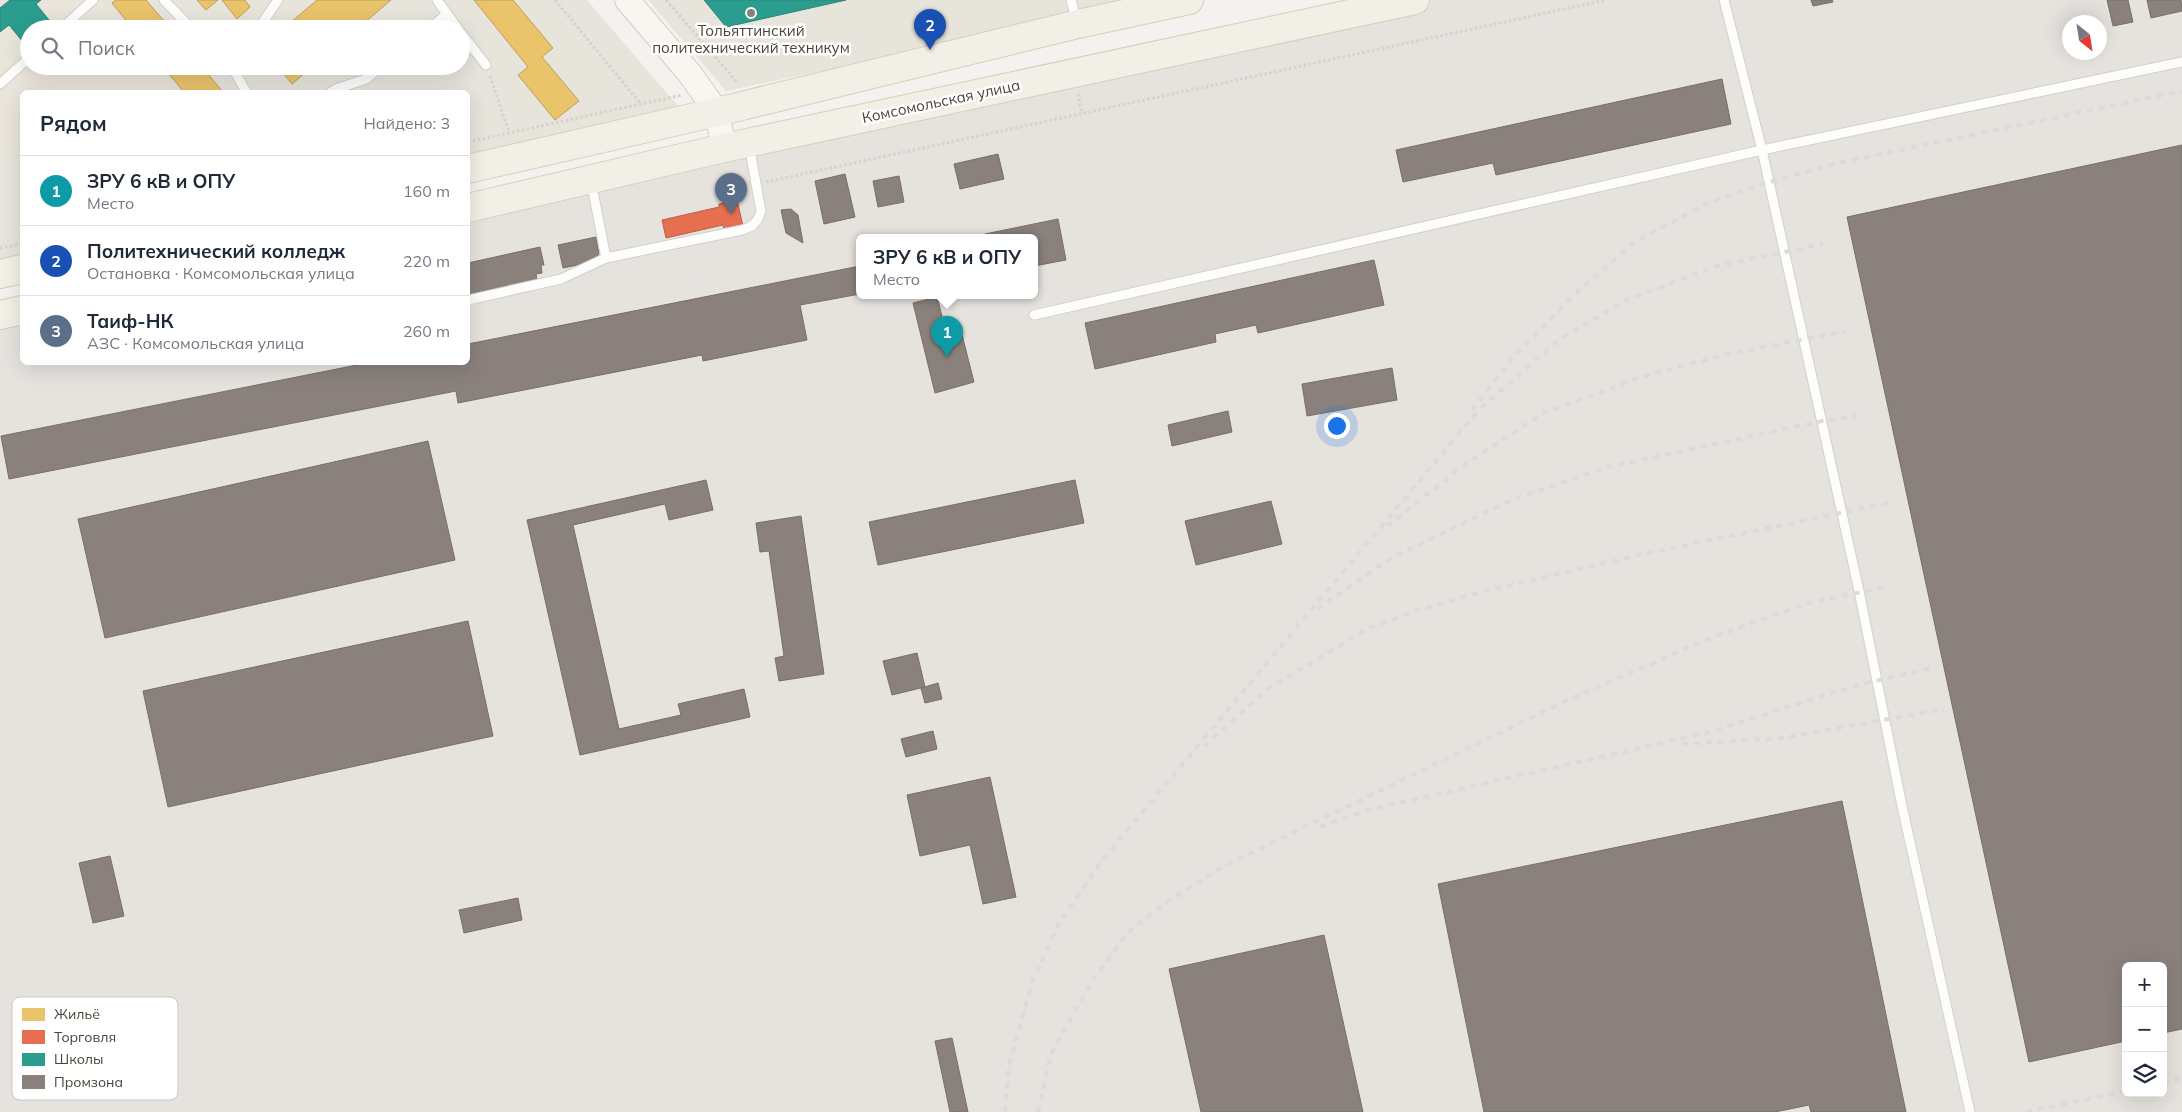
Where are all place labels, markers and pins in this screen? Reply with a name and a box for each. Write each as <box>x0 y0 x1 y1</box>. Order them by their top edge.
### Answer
marker: Тольяттинский политехнический техникум <box>745 7 757 19</box>
pin: 2 <box>914 9 946 50</box>
place label: Тольяттинский политехнический техникум <box>652 21 850 57</box>
pin: 3 <box>715 173 747 214</box>
pin: 1 <box>931 316 963 357</box>

